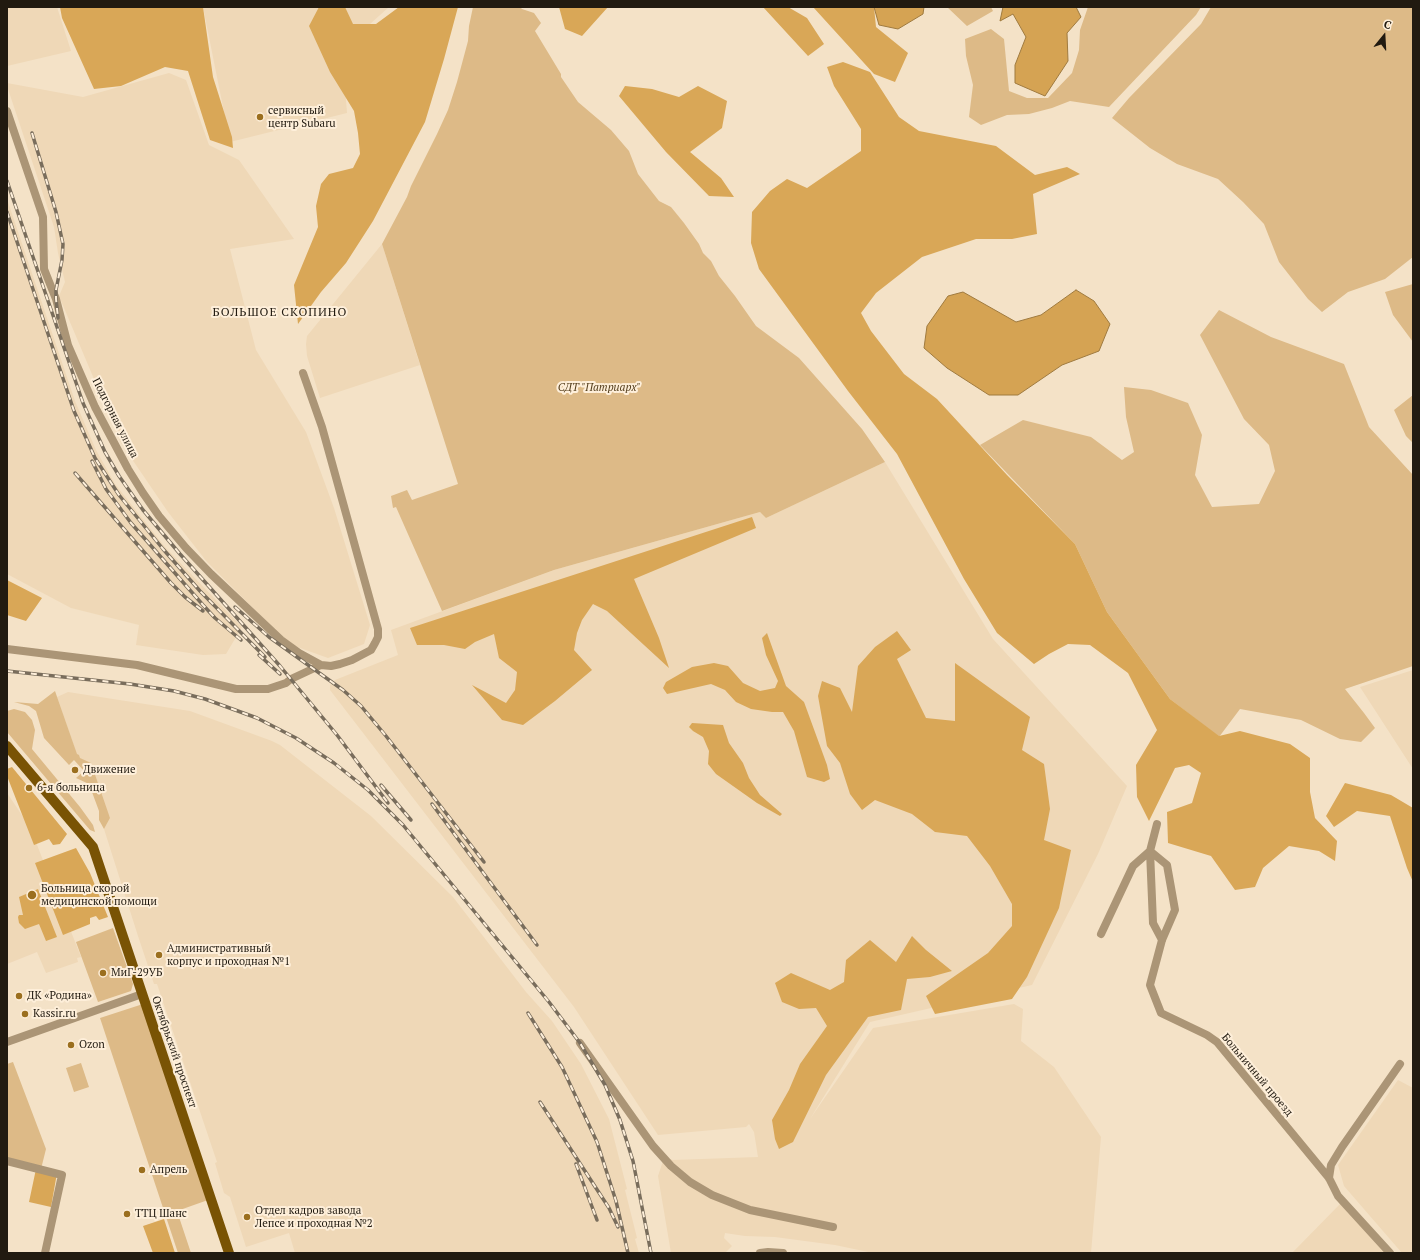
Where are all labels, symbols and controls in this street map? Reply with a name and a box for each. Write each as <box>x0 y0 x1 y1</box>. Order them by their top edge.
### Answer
north arrow <box>1364 16 1404 56</box>
text: С <box>1382 17 1393 32</box>
place label: сервисный центр Subaru <box>268 104 336 130</box>
marker: сервисный центр Subaru <box>255 112 265 122</box>
district label: БОЛЬШОЕ СКОПИНО <box>213 306 347 320</box>
street label: Подгорная улица <box>89 376 141 460</box>
park label: СДТ "Патриарх" <box>558 381 640 395</box>
place label: Движение <box>83 763 135 777</box>
marker: Движение <box>70 765 80 775</box>
place label: 6-я больница <box>37 781 105 795</box>
marker: 6-я больница <box>24 783 34 793</box>
place label: Больница скорой медицинской помощи <box>41 882 157 908</box>
marker: Больница скорой медицинской помощи <box>26 889 38 901</box>
place label: Административный корпус и проходная №1 <box>167 942 290 968</box>
marker: Административный корпус и проходная №1 <box>154 950 164 960</box>
place label: МиГ-29УБ <box>111 966 163 980</box>
marker: МиГ-29УБ <box>98 968 108 978</box>
place label: ДК «Родина» <box>27 989 92 1003</box>
marker: ДК «Родина» <box>14 991 24 1001</box>
street label: Октябрьский проспект <box>149 994 199 1110</box>
place label: Kassir.ru <box>33 1007 76 1021</box>
marker: Kassir.ru <box>20 1009 30 1019</box>
street label: Больничный проезд <box>1219 1031 1295 1119</box>
place label: Ozon <box>79 1038 105 1052</box>
marker: Ozon <box>66 1040 76 1050</box>
place label: Апрель <box>150 1163 187 1177</box>
marker: Апрель <box>137 1165 147 1175</box>
place label: Отдел кадров завода Лепсе и проходная №2 <box>255 1204 373 1230</box>
place label: ТТЦ Шанс <box>135 1207 187 1221</box>
marker: ТТЦ Шанс <box>122 1209 132 1219</box>
marker: Отдел кадров завода Лепсе и проходная №2 <box>242 1212 252 1222</box>

